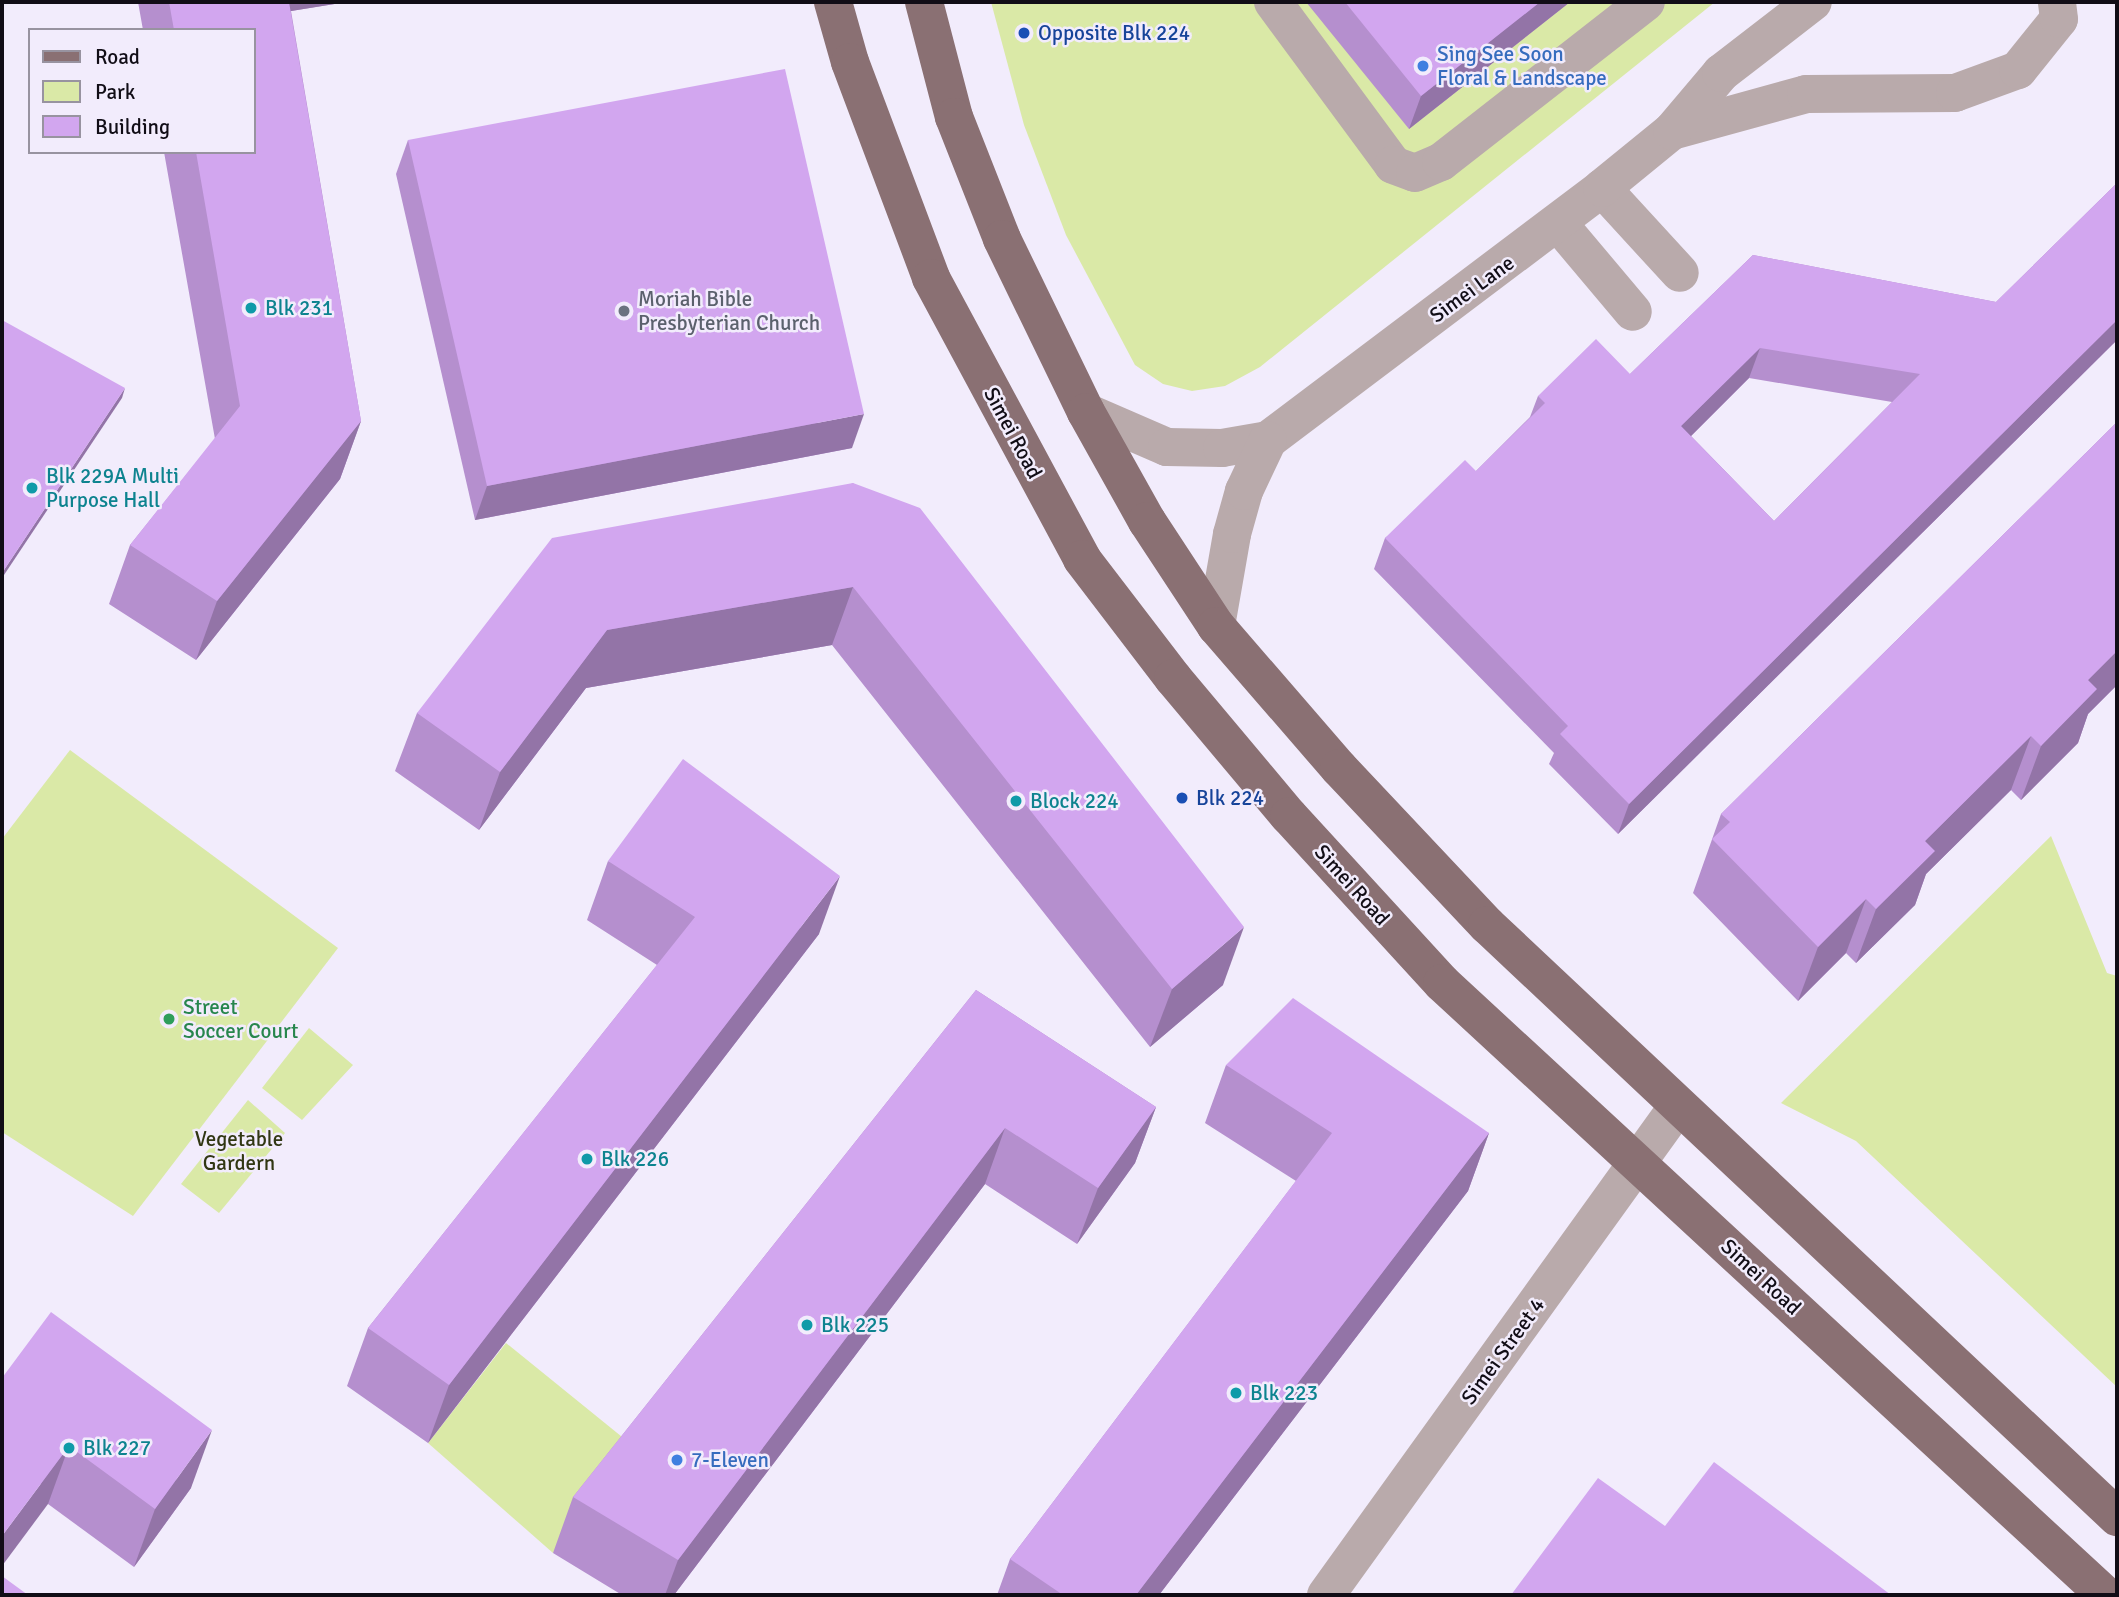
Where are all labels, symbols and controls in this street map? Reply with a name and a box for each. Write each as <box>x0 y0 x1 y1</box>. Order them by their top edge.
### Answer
place label: Opposite Blk 224 <box>1038 20 1190 46</box>
marker: Opposite Blk 224 <box>1016 25 1032 41</box>
legend <box>28 28 256 154</box>
place label: Sing See Soon Floral & Landscape <box>1437 41 1607 91</box>
text: Road <box>95 44 140 70</box>
marker: Sing See Soon Floral & Landscape <box>1415 58 1431 74</box>
text: Park <box>95 79 135 105</box>
text: Building <box>95 114 170 140</box>
street label: Simei Lane <box>1425 250 1519 328</box>
place label: Moriah Bible Presbyterian Church <box>638 286 820 336</box>
place label: Blk 231 <box>265 295 333 321</box>
marker: Blk 231 <box>243 300 259 316</box>
marker: Moriah Bible Presbyterian Church <box>616 303 632 319</box>
street label: Simei Road <box>978 383 1048 483</box>
place label: Blk 229A Multi Purpose Hall <box>46 463 179 513</box>
marker: Blk 229A Multi Purpose Hall <box>24 480 40 496</box>
place label: Blk 224 <box>1196 785 1264 811</box>
place label: Block 224 <box>1030 788 1119 814</box>
marker: Blk 224 <box>1174 790 1190 806</box>
marker: Block 224 <box>1008 793 1024 809</box>
street label: Simei Road <box>1309 839 1395 931</box>
place label: Street Soccer Court <box>183 994 298 1044</box>
marker: Street Soccer Court <box>161 1011 177 1027</box>
park label: Vegetable Gardern <box>195 1126 283 1176</box>
place label: Blk 226 <box>601 1146 669 1172</box>
marker: Blk 226 <box>579 1151 595 1167</box>
street label: Simei Road <box>1716 1234 1806 1320</box>
street label: Simei Street 4 <box>1456 1293 1550 1409</box>
place label: Blk 225 <box>821 1312 889 1338</box>
marker: Blk 225 <box>799 1317 815 1333</box>
place label: Blk 223 <box>1250 1380 1318 1406</box>
marker: Blk 223 <box>1228 1385 1244 1401</box>
place label: Blk 227 <box>83 1435 151 1461</box>
marker: Blk 227 <box>61 1440 77 1456</box>
place label: 7-Eleven <box>691 1447 769 1473</box>
marker: 7-Eleven <box>669 1452 685 1468</box>

